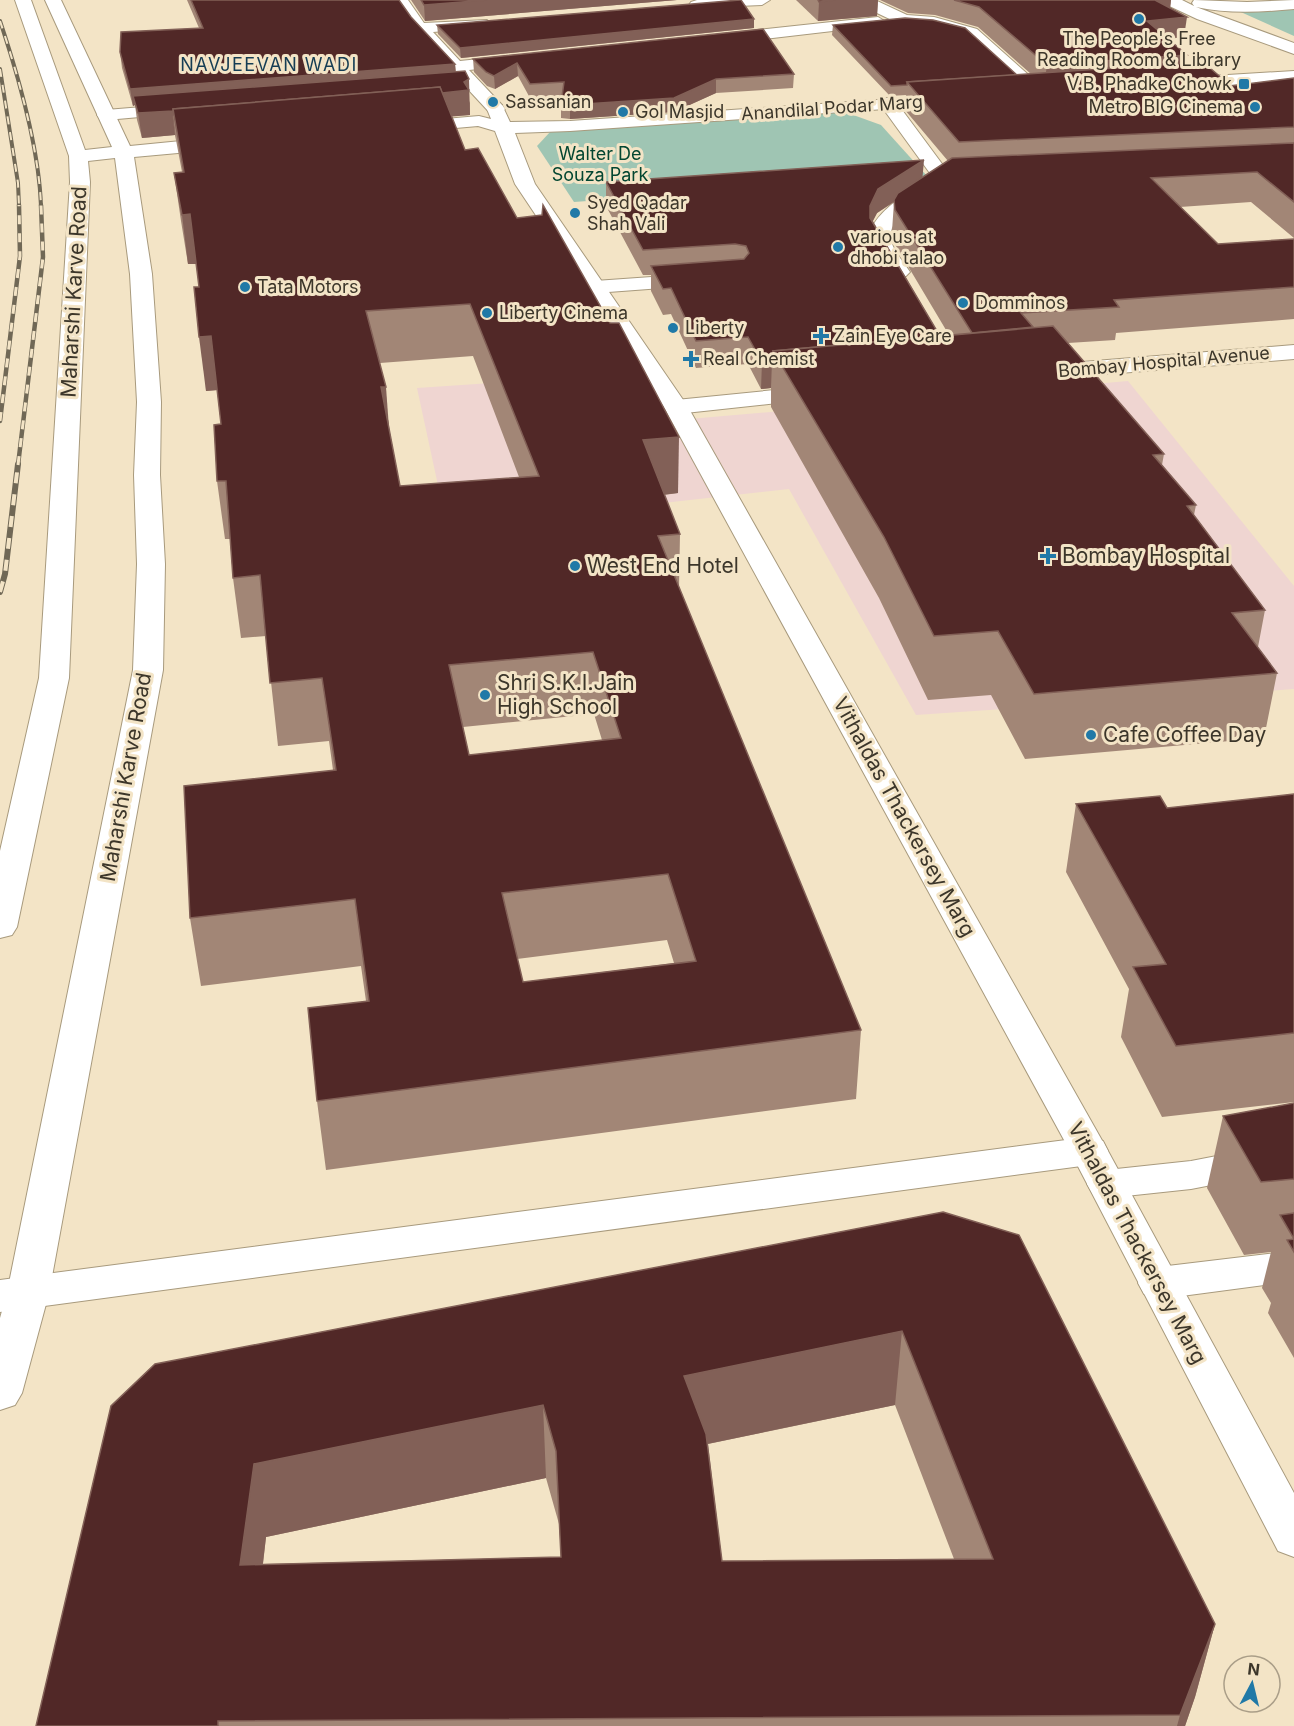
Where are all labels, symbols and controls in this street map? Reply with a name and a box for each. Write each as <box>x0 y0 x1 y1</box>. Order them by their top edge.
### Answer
marker: The People's Free Reading Room & Library <box>1132 12 1146 26</box>
place label: The People's Free Reading Room & Library <box>1037 28 1241 70</box>
district label: NAVJEEVAN WADI <box>180 54 358 75</box>
place label: V.B. Phadke Chowk <box>1067 73 1232 94</box>
marker: V.B. Phadke Chowk <box>1237 77 1251 91</box>
place label: Sassanian <box>505 91 592 112</box>
street label: Anandilal Podar Marg <box>740 91 924 124</box>
marker: Sassanian <box>486 95 500 109</box>
place label: Metro BIG Cinema <box>1088 96 1243 117</box>
marker: Metro BIG Cinema <box>1248 100 1262 114</box>
place label: Gol Masjid <box>635 101 724 122</box>
marker: Gol Masjid <box>616 105 630 119</box>
park label: Walter De Souza Park <box>552 143 648 185</box>
street label: Maharshi Karve Road <box>55 186 92 398</box>
place label: Syed Qadar Shah Vali <box>587 192 687 234</box>
marker: Syed Qadar Shah Vali <box>568 206 582 220</box>
place label: various at dhobi talao <box>850 226 944 268</box>
marker: various at dhobi talao <box>831 240 845 254</box>
place label: Tata Motors <box>257 276 358 297</box>
marker: Tata Motors <box>238 280 252 294</box>
place label: Domminos <box>975 292 1066 313</box>
marker: Domminos <box>956 296 970 310</box>
place label: Liberty Cinema <box>499 302 628 323</box>
marker: Liberty Cinema <box>480 306 494 320</box>
place label: Liberty <box>685 317 744 338</box>
marker: Liberty <box>666 321 680 335</box>
place label: Zain Eye Care <box>834 325 952 346</box>
marker: Zain Eye Care <box>812 327 830 345</box>
street label: Bombay Hospital Avenue <box>1057 342 1271 381</box>
place label: Real Chemist <box>703 348 814 369</box>
marker: Real Chemist <box>684 352 698 366</box>
place label: Bombay Hospital <box>1062 543 1230 568</box>
marker: Bombay Hospital <box>1039 547 1057 565</box>
place label: West End Hotel <box>587 553 739 578</box>
marker: West End Hotel <box>568 559 582 573</box>
street label: Maharshi Karve Road <box>95 670 156 883</box>
place label: Shri S.K.I.Jain High School <box>497 670 635 719</box>
marker: Shri S.K.I.Jain High School <box>478 688 492 702</box>
street label: Vithaldas Thackersey Marg <box>828 693 981 941</box>
place label: Cafe Coffee Day <box>1103 722 1267 747</box>
marker: Cafe Coffee Day <box>1084 728 1098 742</box>
street label: Vithaldas Thackersey Marg <box>1063 1118 1212 1368</box>
north arrow <box>1222 1654 1282 1714</box>
text: N <box>1247 1658 1261 1680</box>

